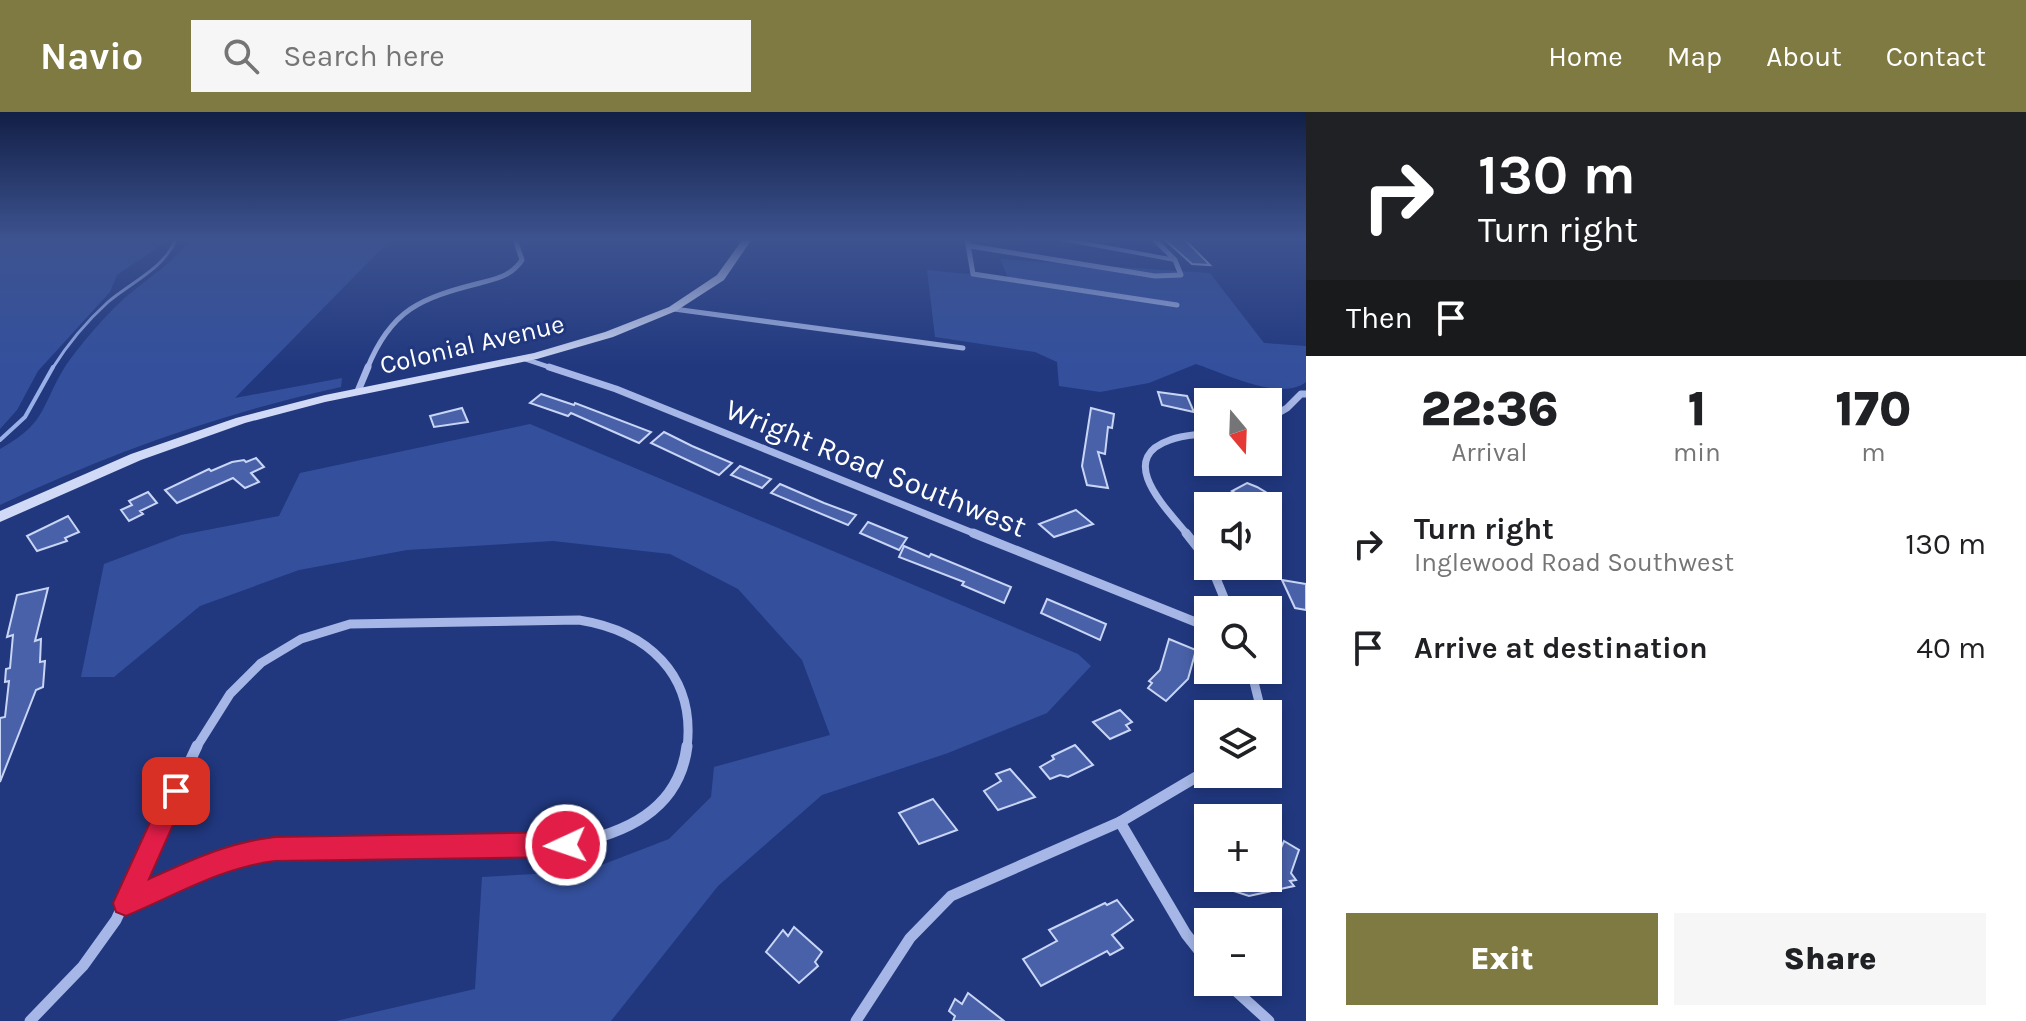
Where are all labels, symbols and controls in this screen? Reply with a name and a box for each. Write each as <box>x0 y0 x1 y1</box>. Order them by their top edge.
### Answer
search box <box>191 20 751 92</box>
text: Navio <box>40 34 143 79</box>
icon: search <box>219 34 263 78</box>
text: Search here <box>283 38 445 74</box>
text: Home <box>1548 40 1623 73</box>
text: Map <box>1667 40 1722 73</box>
text: About <box>1766 40 1842 73</box>
text: Contact <box>1886 40 1986 73</box>
text: 130 m <box>1478 142 1636 207</box>
icon: right <box>1346 144 1450 248</box>
text: Turn right <box>1478 209 1638 251</box>
icon: arrive <box>1429 296 1473 340</box>
text: Then <box>1346 300 1413 336</box>
street label: Colonial Avenue <box>377 308 567 381</box>
text: 22:36 <box>1421 381 1558 437</box>
text: 1 <box>1688 381 1706 437</box>
text: 170 <box>1835 381 1911 437</box>
north arrow <box>1194 388 1282 476</box>
map controls <box>1194 388 1282 996</box>
street label: Wright Road Southwest <box>720 391 1032 545</box>
text: Arrival <box>1451 437 1528 468</box>
text: min <box>1673 437 1721 468</box>
text: m <box>1861 437 1886 468</box>
button: sound <box>1194 492 1282 580</box>
text: Turn right <box>1414 511 1554 547</box>
icon: right <box>1346 522 1390 566</box>
text: 130 m <box>1905 526 1986 562</box>
text: Inglewood Road Southwest <box>1414 547 1734 578</box>
button: search <box>1194 596 1282 684</box>
icon: arrive <box>1346 626 1390 670</box>
text: Arrive at destination <box>1414 630 1708 666</box>
text: 40 m <box>1916 630 1986 666</box>
button: layers <box>1194 700 1282 788</box>
pin <box>142 757 210 825</box>
icon: arrive <box>154 769 198 813</box>
position arrow <box>524 803 608 887</box>
button: + <box>1194 804 1282 892</box>
button: − <box>1194 908 1282 996</box>
button: Exit <box>1346 913 1658 1005</box>
button: Share <box>1674 913 1986 1005</box>

